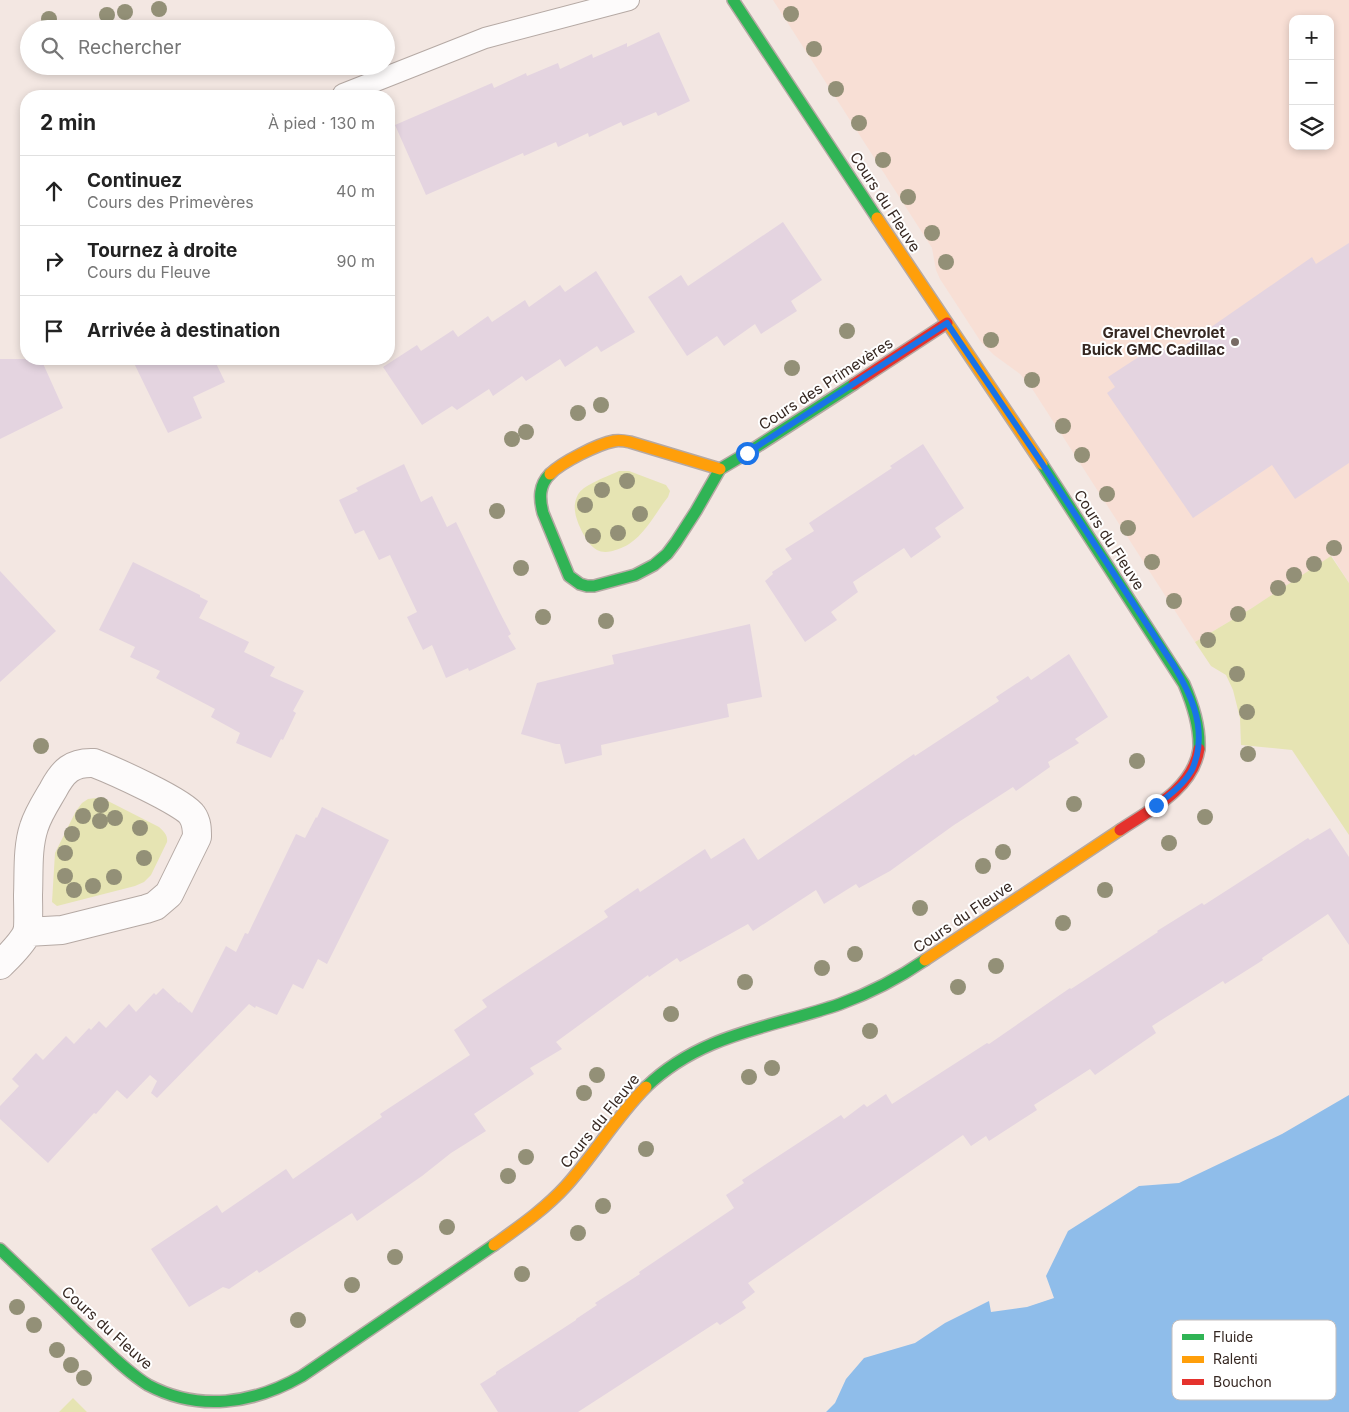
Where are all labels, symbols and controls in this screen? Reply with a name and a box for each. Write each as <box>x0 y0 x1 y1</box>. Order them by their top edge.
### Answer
map controls <box>1289 15 1334 150</box>
button: + <box>1289 15 1334 60</box>
search box <box>20 20 395 75</box>
icon: search <box>38 34 66 62</box>
text: Rechercher <box>78 36 181 59</box>
button: − <box>1289 60 1334 105</box>
button: layers <box>1289 105 1334 150</box>
text: 2 min <box>40 110 96 135</box>
text: À pied · 130 m <box>268 113 375 133</box>
street label: Cours du Fleuve <box>846 148 925 255</box>
text: Continuez <box>87 169 182 192</box>
icon: ahead <box>40 177 68 205</box>
text: 40 m <box>336 181 375 201</box>
text: Cours des Primevères <box>87 192 254 212</box>
text: Tournez à droite <box>87 239 237 262</box>
icon: right <box>40 247 68 275</box>
text: 90 m <box>336 251 375 271</box>
text: Cours du Fleuve <box>87 262 211 282</box>
icon: arrive <box>40 317 68 345</box>
text: Arrivée à destination <box>87 319 280 342</box>
place label: Gravel Chevrolet Buick GMC Cadillac <box>1082 323 1226 359</box>
street label: Cours des Primevères <box>755 333 897 434</box>
marker: Gravel Chevrolet Buick GMC Cadillac <box>1229 336 1241 348</box>
route start <box>736 442 759 465</box>
street label: Cours du Fleuve <box>1070 486 1149 593</box>
route end <box>1145 794 1168 817</box>
street label: Cours du Fleuve <box>909 876 1016 957</box>
street label: Cours du Fleuve <box>556 1070 643 1172</box>
street label: Cours du Fleuve <box>58 1282 157 1373</box>
legend <box>1172 1320 1336 1400</box>
text: Fluide <box>1213 1328 1253 1345</box>
text: Ralenti <box>1213 1350 1258 1367</box>
text: Bouchon <box>1213 1373 1272 1390</box>

